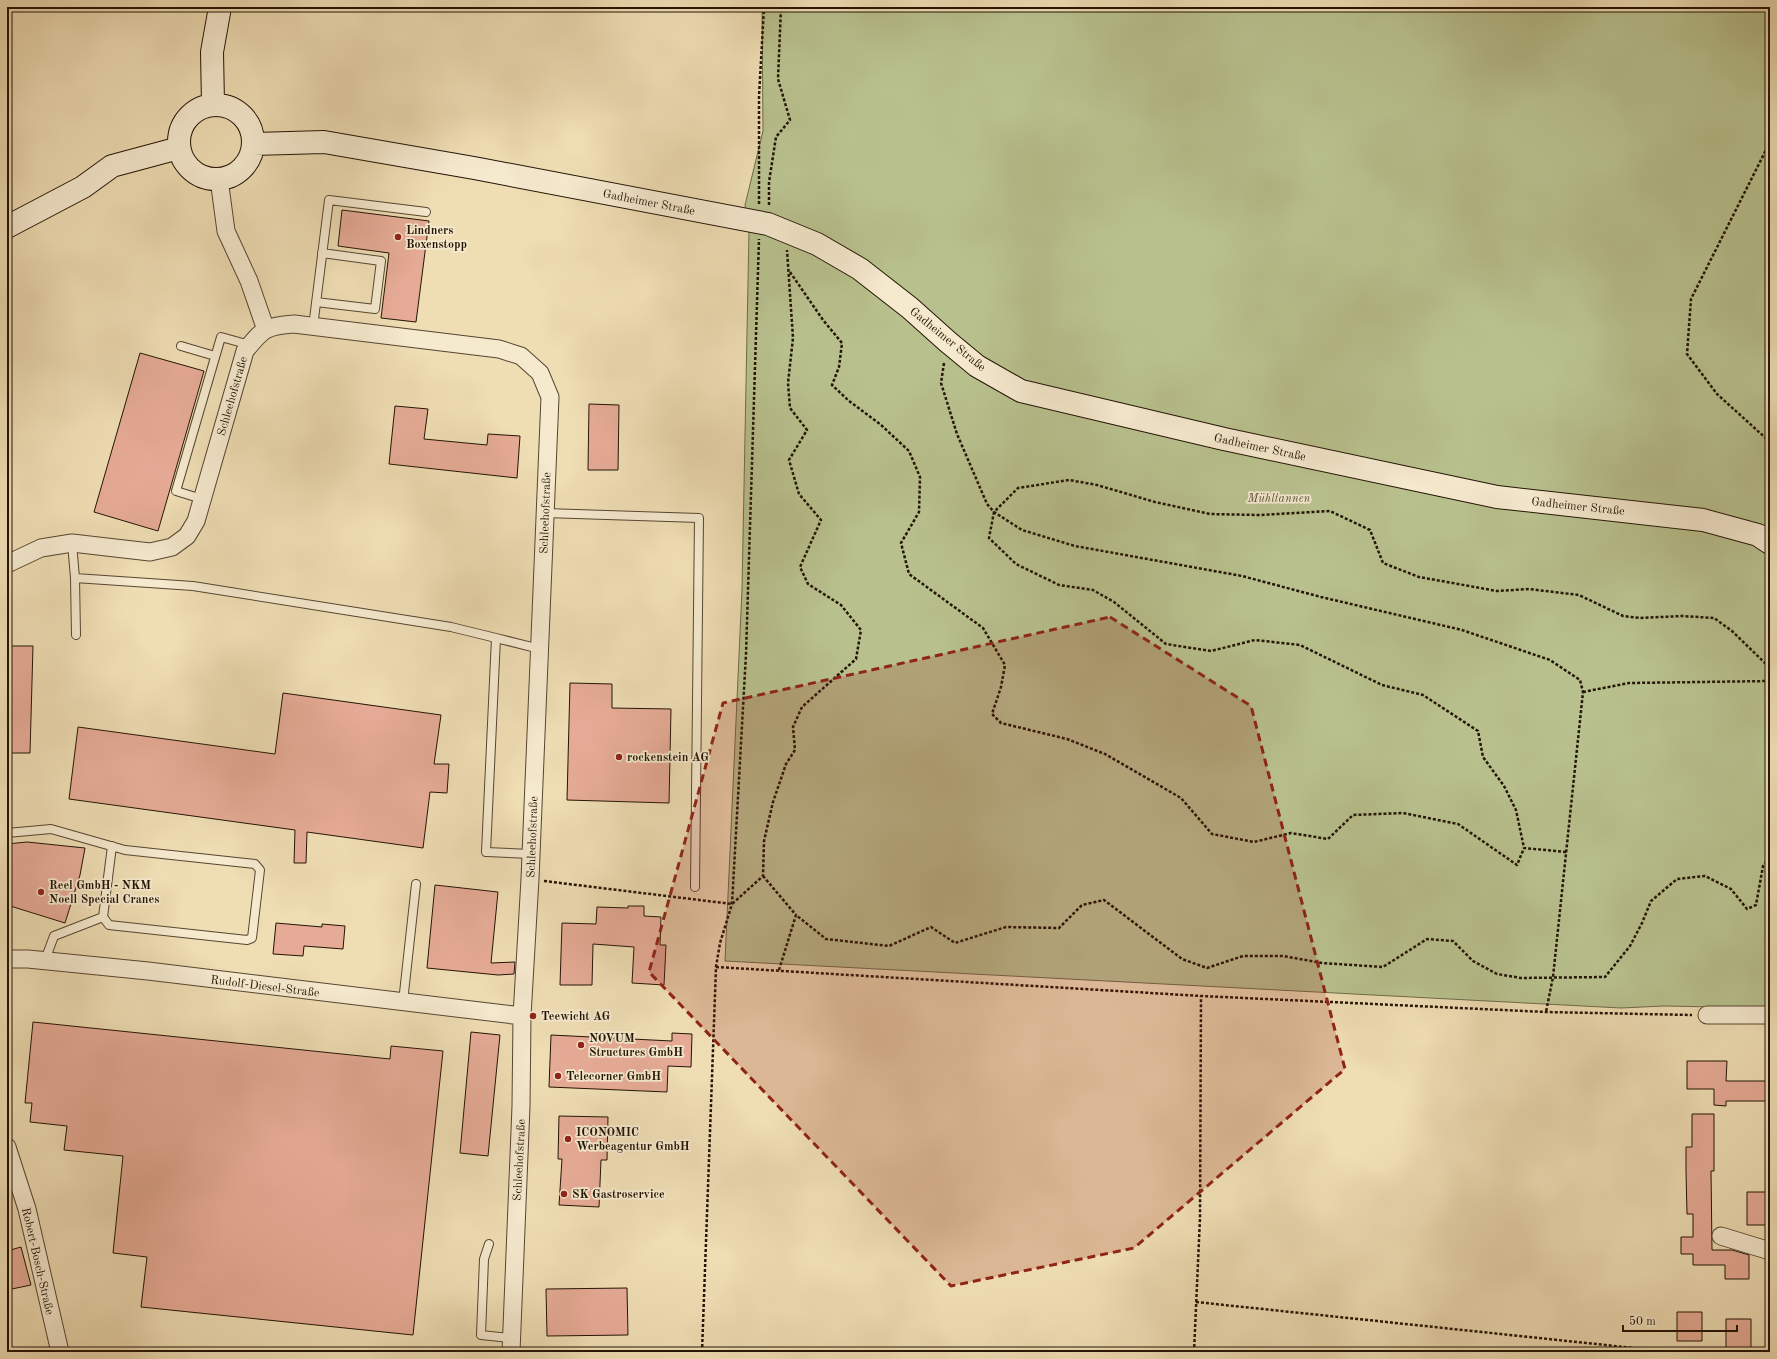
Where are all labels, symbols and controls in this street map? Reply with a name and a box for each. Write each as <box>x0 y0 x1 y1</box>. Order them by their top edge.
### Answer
street label: Gadheimer Straße <box>602 188 696 218</box>
place label: Lindners Boxenstopp <box>406 225 467 251</box>
marker: Lindners Boxenstopp <box>393 232 403 242</box>
street label: Gadheimer Straße <box>907 306 988 374</box>
street label: Schleehofstraße <box>216 355 250 437</box>
street label: Gadheimer Straße <box>1213 432 1307 464</box>
street label: Schleehofstraße <box>539 471 553 554</box>
park label: Mühltannen <box>1246 492 1311 505</box>
street label: Gadheimer Straße <box>1531 496 1626 518</box>
marker: rockenstein AG <box>614 752 624 762</box>
place label: rockenstein AG <box>627 752 709 764</box>
street label: Schleehofstraße <box>526 795 540 878</box>
place label: Reel GmbH - NKM Noell Special Cranes <box>49 880 159 906</box>
marker: Reel GmbH - NKM Noell Special Cranes <box>36 887 46 897</box>
street label: Rudolf-Diesel-Straße <box>210 974 321 1000</box>
marker: Teewicht AG <box>528 1011 538 1021</box>
place label: Teewicht AG <box>541 1011 611 1023</box>
place label: NOVUM Structures GmbH <box>589 1033 683 1059</box>
marker: NOVUM Structures GmbH <box>576 1040 586 1050</box>
marker: Telecorner GmbH <box>553 1071 563 1081</box>
place label: Telecorner GmbH <box>566 1071 661 1083</box>
street label: Schleehofstraße <box>512 1118 528 1201</box>
place label: ICONOMIC Werbeagentur GmbH <box>576 1127 690 1153</box>
marker: ICONOMIC Werbeagentur GmbH <box>563 1134 573 1144</box>
marker: SK Gastroservice <box>559 1189 569 1199</box>
place label: SK Gastroservice <box>572 1189 665 1201</box>
street label: Robert-Bosch-Straße <box>19 1206 55 1316</box>
scale bar <box>1623 1307 1737 1333</box>
text: 50 m <box>1629 1315 1656 1328</box>

